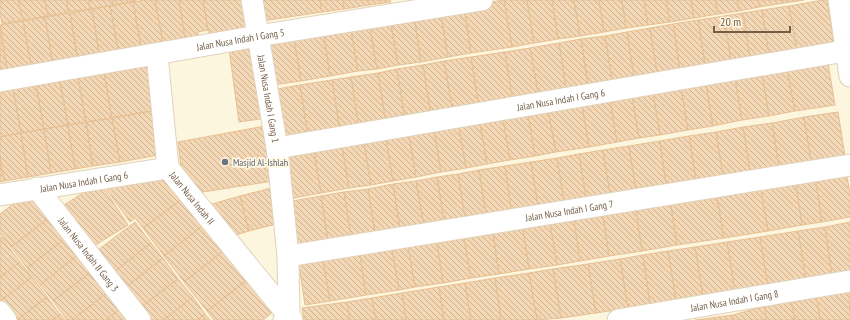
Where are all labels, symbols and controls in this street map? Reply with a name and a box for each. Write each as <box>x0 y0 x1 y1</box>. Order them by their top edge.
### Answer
scale bar <box>714 8 790 34</box>
text: 20 m <box>720 14 741 29</box>
street label: Jalan Nusa Indah I Gang 5 <box>194 25 285 53</box>
street label: Jalan Nusa Indah I Gang 1 <box>255 53 282 144</box>
street label: Jalan Nusa Indah I Gang 6 <box>515 85 606 114</box>
place label: Masjid Al-Ishlah <box>233 156 288 169</box>
marker: Masjid Al-Ishlah <box>220 157 230 167</box>
street label: Jalan Nusa Indah I Gang 6 <box>38 168 129 195</box>
street label: Jalan Nusa Indah II <box>166 168 218 227</box>
street label: Jalan Nusa Indah I Gang 7 <box>523 197 614 224</box>
street label: Jalan Nusa Indah II Gang 3 <box>55 213 122 294</box>
street label: Jalan Nusa Indah I Gang 8 <box>688 287 779 314</box>

